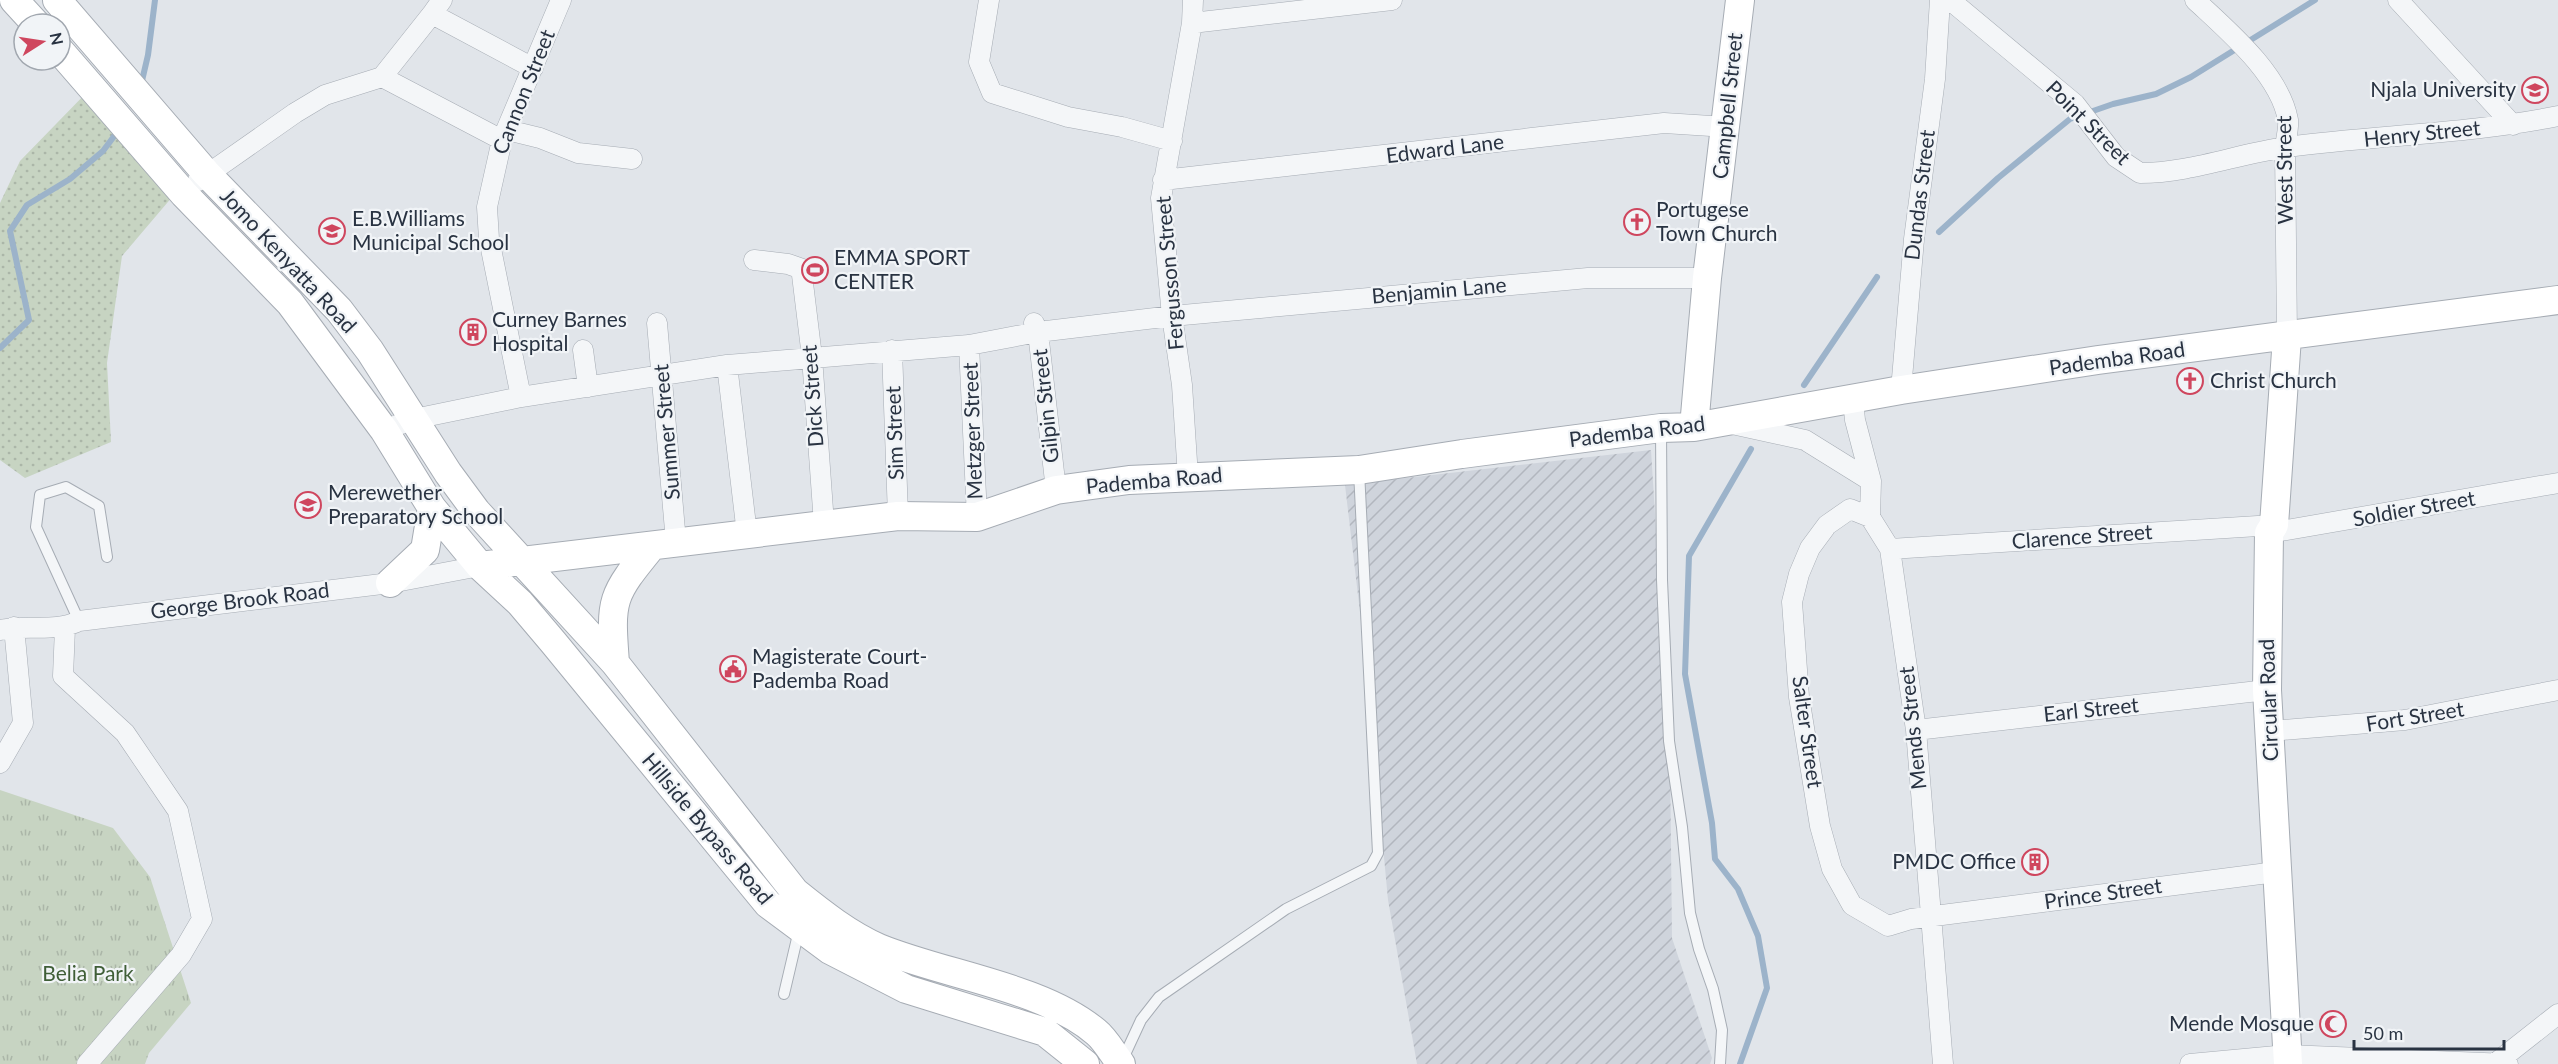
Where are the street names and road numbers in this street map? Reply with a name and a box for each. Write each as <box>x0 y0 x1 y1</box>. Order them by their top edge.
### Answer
street label: Cannon Street <box>486 25 559 157</box>
street label: Campbell Street <box>1706 31 1747 180</box>
street label: Point Street <box>2042 75 2137 170</box>
street label: Henry Street <box>2362 114 2482 151</box>
street label: West Street <box>2270 115 2297 225</box>
street label: Edward Lane <box>1384 128 1505 167</box>
street label: Dundas Street <box>1898 128 1939 261</box>
street label: Jomo Kenyatta Road <box>216 183 362 337</box>
street label: Fergusson Street <box>1149 195 1188 351</box>
street label: Benjamin Lane <box>1370 271 1507 308</box>
street label: Pademba Road <box>2047 336 2186 379</box>
street label: Dick Street <box>795 344 828 448</box>
street label: Gilpin Street <box>1026 347 1063 464</box>
street label: Metzger Street <box>957 362 986 500</box>
street label: Summer Street <box>647 363 684 501</box>
street label: Sim Street <box>879 385 908 481</box>
street label: Pademba Road <box>1567 410 1706 451</box>
street label: Pademba Road <box>1085 461 1223 498</box>
street label: Soldier Street <box>2351 484 2477 531</box>
street label: Clarence Street <box>2011 518 2154 553</box>
street label: George Brook Road <box>149 576 331 623</box>
street label: Circular Road <box>2253 638 2282 762</box>
street label: Mends Street <box>1893 665 1930 791</box>
street label: Salter Street <box>1788 674 1829 790</box>
street label: Earl Street <box>2042 691 2140 726</box>
street label: Fort Street <box>2364 695 2466 736</box>
street label: Hillside Bypass Road <box>638 747 779 909</box>
street label: Prince Street <box>2042 872 2164 913</box>

